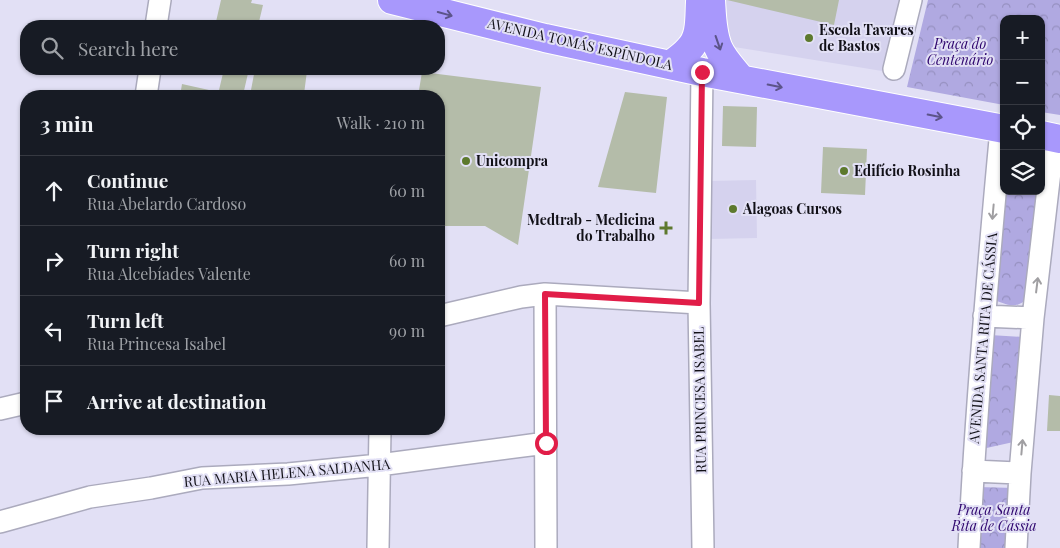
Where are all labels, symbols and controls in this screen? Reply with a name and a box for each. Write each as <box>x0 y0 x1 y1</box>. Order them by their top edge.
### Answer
one-way arrow <box>437 9 453 19</box>
street label: AVENIDA TOMÁS ESPÍNDOLA <box>485 13 675 74</box>
map controls <box>1000 15 1045 195</box>
button: + <box>1000 15 1045 60</box>
search box <box>20 20 445 75</box>
place label: Escola Tavares de Bastos <box>819 20 914 55</box>
marker: Escola Tavares de Bastos <box>803 32 815 44</box>
icon: search <box>38 34 66 62</box>
park label: Praça do Centenário <box>927 34 994 69</box>
text: Search here <box>78 35 178 61</box>
one-way arrow <box>713 35 723 51</box>
button: − <box>1000 60 1045 105</box>
route end <box>691 61 714 84</box>
one-way arrow <box>767 81 783 91</box>
button: locate <box>1000 105 1045 150</box>
text: 3 min <box>40 109 94 137</box>
text: Walk · 210 m <box>337 112 425 133</box>
one-way arrow <box>926 112 942 121</box>
button: layers <box>1000 150 1045 195</box>
place label: Unicompra <box>476 151 549 170</box>
marker: Unicompra <box>460 155 472 167</box>
place label: Edifício Rosinha <box>854 161 961 180</box>
marker: Edifício Rosinha <box>838 165 850 177</box>
text: Continue <box>87 167 168 193</box>
icon: ahead <box>40 177 68 205</box>
text: 60 m <box>389 180 425 201</box>
text: Rua Abelardo Cardoso <box>87 193 246 214</box>
place label: Alagoas Cursos <box>742 199 842 218</box>
marker: Alagoas Cursos <box>727 203 739 215</box>
one-way arrow <box>988 204 998 220</box>
place label: Medtrab - Medicina do Trabalho <box>527 210 656 245</box>
marker: Medtrab - Medicina do Trabalho <box>659 221 673 235</box>
street label: AVENIDA SANTA RITA DE CÁSSIA <box>964 231 1001 445</box>
text: Turn right <box>87 237 179 263</box>
icon: right <box>40 247 68 275</box>
text: 60 m <box>389 250 425 271</box>
text: Rua Alcebíades Valente <box>87 263 251 284</box>
one-way arrow <box>1032 277 1042 293</box>
text: Turn left <box>87 307 164 333</box>
icon: left <box>40 317 68 345</box>
text: 90 m <box>389 320 425 341</box>
street label: RUA PRINCESA ISABEL <box>689 327 710 473</box>
text: Rua Princesa Isabel <box>87 333 226 354</box>
icon: arrive <box>40 387 68 415</box>
text: Arrive at destination <box>87 388 267 414</box>
route start <box>535 432 558 455</box>
one-way arrow <box>1017 439 1027 455</box>
street label: RUA MARIA HELENA SALDANHA <box>183 454 391 491</box>
park label: Praça Santa Rita de Cássia <box>950 500 1037 535</box>

